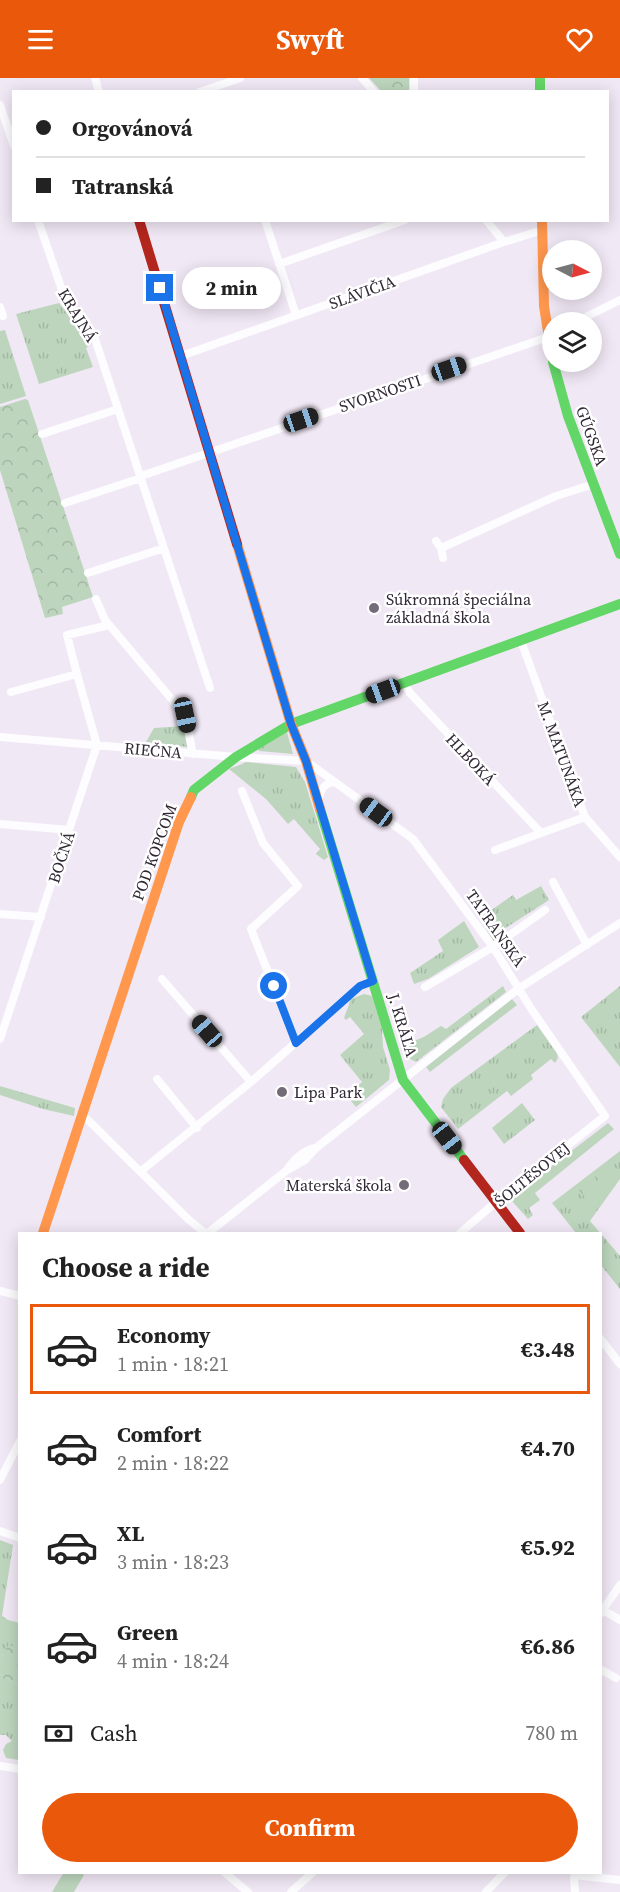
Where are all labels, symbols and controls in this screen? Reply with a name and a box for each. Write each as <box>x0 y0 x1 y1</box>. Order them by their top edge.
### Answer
text: Swyft <box>276 21 344 58</box>
icon: menu <box>24 23 57 56</box>
icon: heart <box>563 23 596 56</box>
text: Orgovánová <box>72 113 192 143</box>
text: Tatranská <box>72 171 173 201</box>
north arrow <box>542 240 602 300</box>
map controls <box>542 240 602 372</box>
callout: 2 min <box>181 267 280 309</box>
street label: SLÁVIČIA <box>326 270 399 314</box>
route end <box>146 274 173 301</box>
text: 2 min <box>206 274 257 302</box>
street label: KRAJNÁ <box>53 284 103 346</box>
button: layers <box>542 312 602 372</box>
car <box>429 355 469 383</box>
street label: SVORNOSTI <box>336 369 424 417</box>
street label: GÚGSKA <box>571 403 613 469</box>
car <box>281 406 321 434</box>
place label: Súkromná špeciálna základná škola <box>386 588 532 628</box>
marker: Súkromná špeciálna základná škola <box>367 601 381 615</box>
car <box>363 676 403 706</box>
car <box>172 696 198 734</box>
street label: M. MATUNÁKA <box>533 698 591 810</box>
street label: HLBOKÁ <box>441 728 501 790</box>
street label: RIEČNA <box>123 737 183 764</box>
car <box>356 794 396 830</box>
street label: POD KOPCOM <box>126 801 182 903</box>
street label: BOČNÁ <box>42 828 80 886</box>
street label: TATRANSKÁ <box>461 885 531 971</box>
route start <box>260 972 287 999</box>
street label: J. KRÁĽA <box>383 989 423 1060</box>
car <box>188 1012 226 1050</box>
place label: Lipa Park <box>294 1081 362 1103</box>
marker: Lipa Park <box>275 1085 289 1099</box>
car <box>429 1118 465 1158</box>
street label: ŠOLTÉSOVEJ <box>489 1137 575 1211</box>
place label: Materská škola <box>286 1174 393 1196</box>
marker: Materská škola <box>397 1178 411 1192</box>
text: Choose a ride <box>42 1249 210 1286</box>
text: Economy <box>117 1320 211 1350</box>
icon: car <box>45 1322 99 1376</box>
text: €3.48 <box>521 1334 575 1364</box>
text: 1 min · 18:21 <box>117 1350 229 1378</box>
text: Comfort <box>117 1419 201 1449</box>
icon: car <box>45 1421 99 1475</box>
text: €4.70 <box>521 1433 575 1463</box>
text: 2 min · 18:22 <box>117 1449 229 1477</box>
text: XL <box>117 1518 144 1548</box>
icon: car <box>45 1520 99 1574</box>
text: €5.92 <box>521 1532 575 1562</box>
text: 3 min · 18:23 <box>117 1548 229 1576</box>
text: Green <box>117 1617 178 1647</box>
icon: car <box>45 1619 99 1673</box>
text: €6.86 <box>521 1631 575 1661</box>
text: 4 min · 18:24 <box>117 1647 229 1675</box>
icon: cash <box>42 1717 75 1750</box>
text: Cash <box>90 1718 138 1748</box>
text: 780 m <box>525 1719 578 1747</box>
button: Confirm <box>42 1793 578 1862</box>

